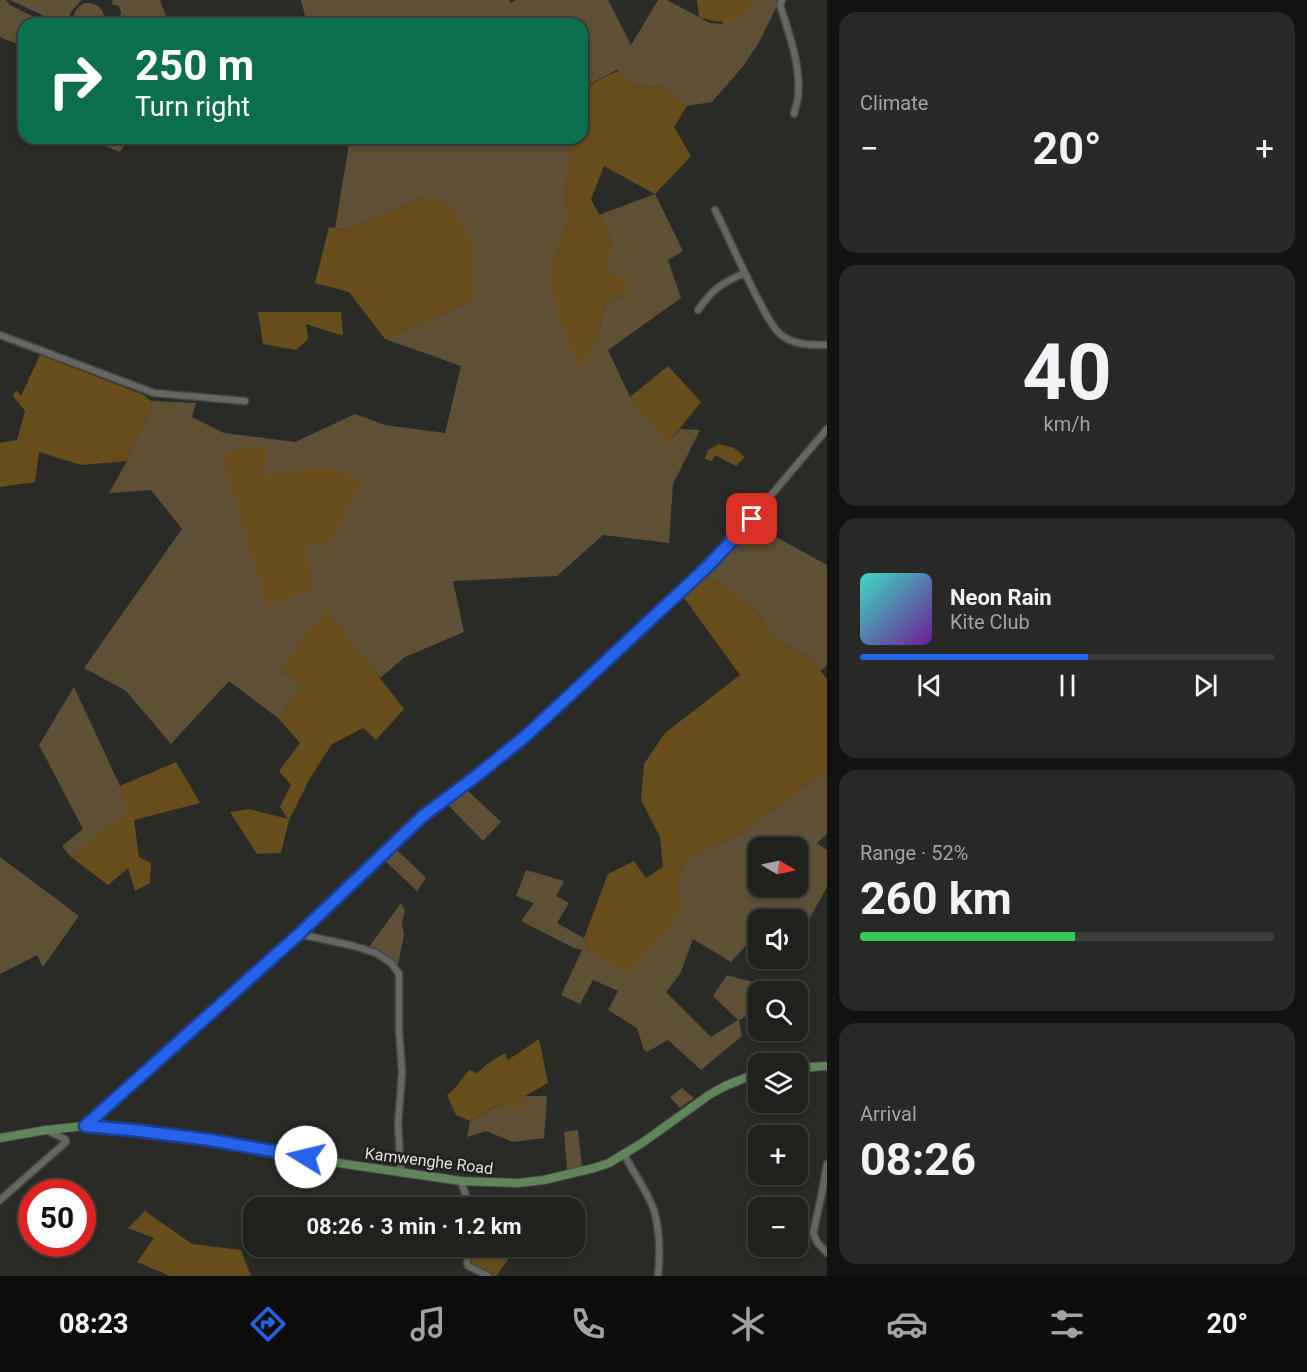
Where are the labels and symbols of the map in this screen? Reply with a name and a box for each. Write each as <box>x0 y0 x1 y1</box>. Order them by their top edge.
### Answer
pin <box>726 493 777 544</box>
north arrow <box>748 837 808 897</box>
position arrow <box>274 1125 338 1189</box>
street label: Kamwenghe Road <box>364 1144 494 1178</box>
speed limit sign: 50 <box>18 1179 96 1257</box>

